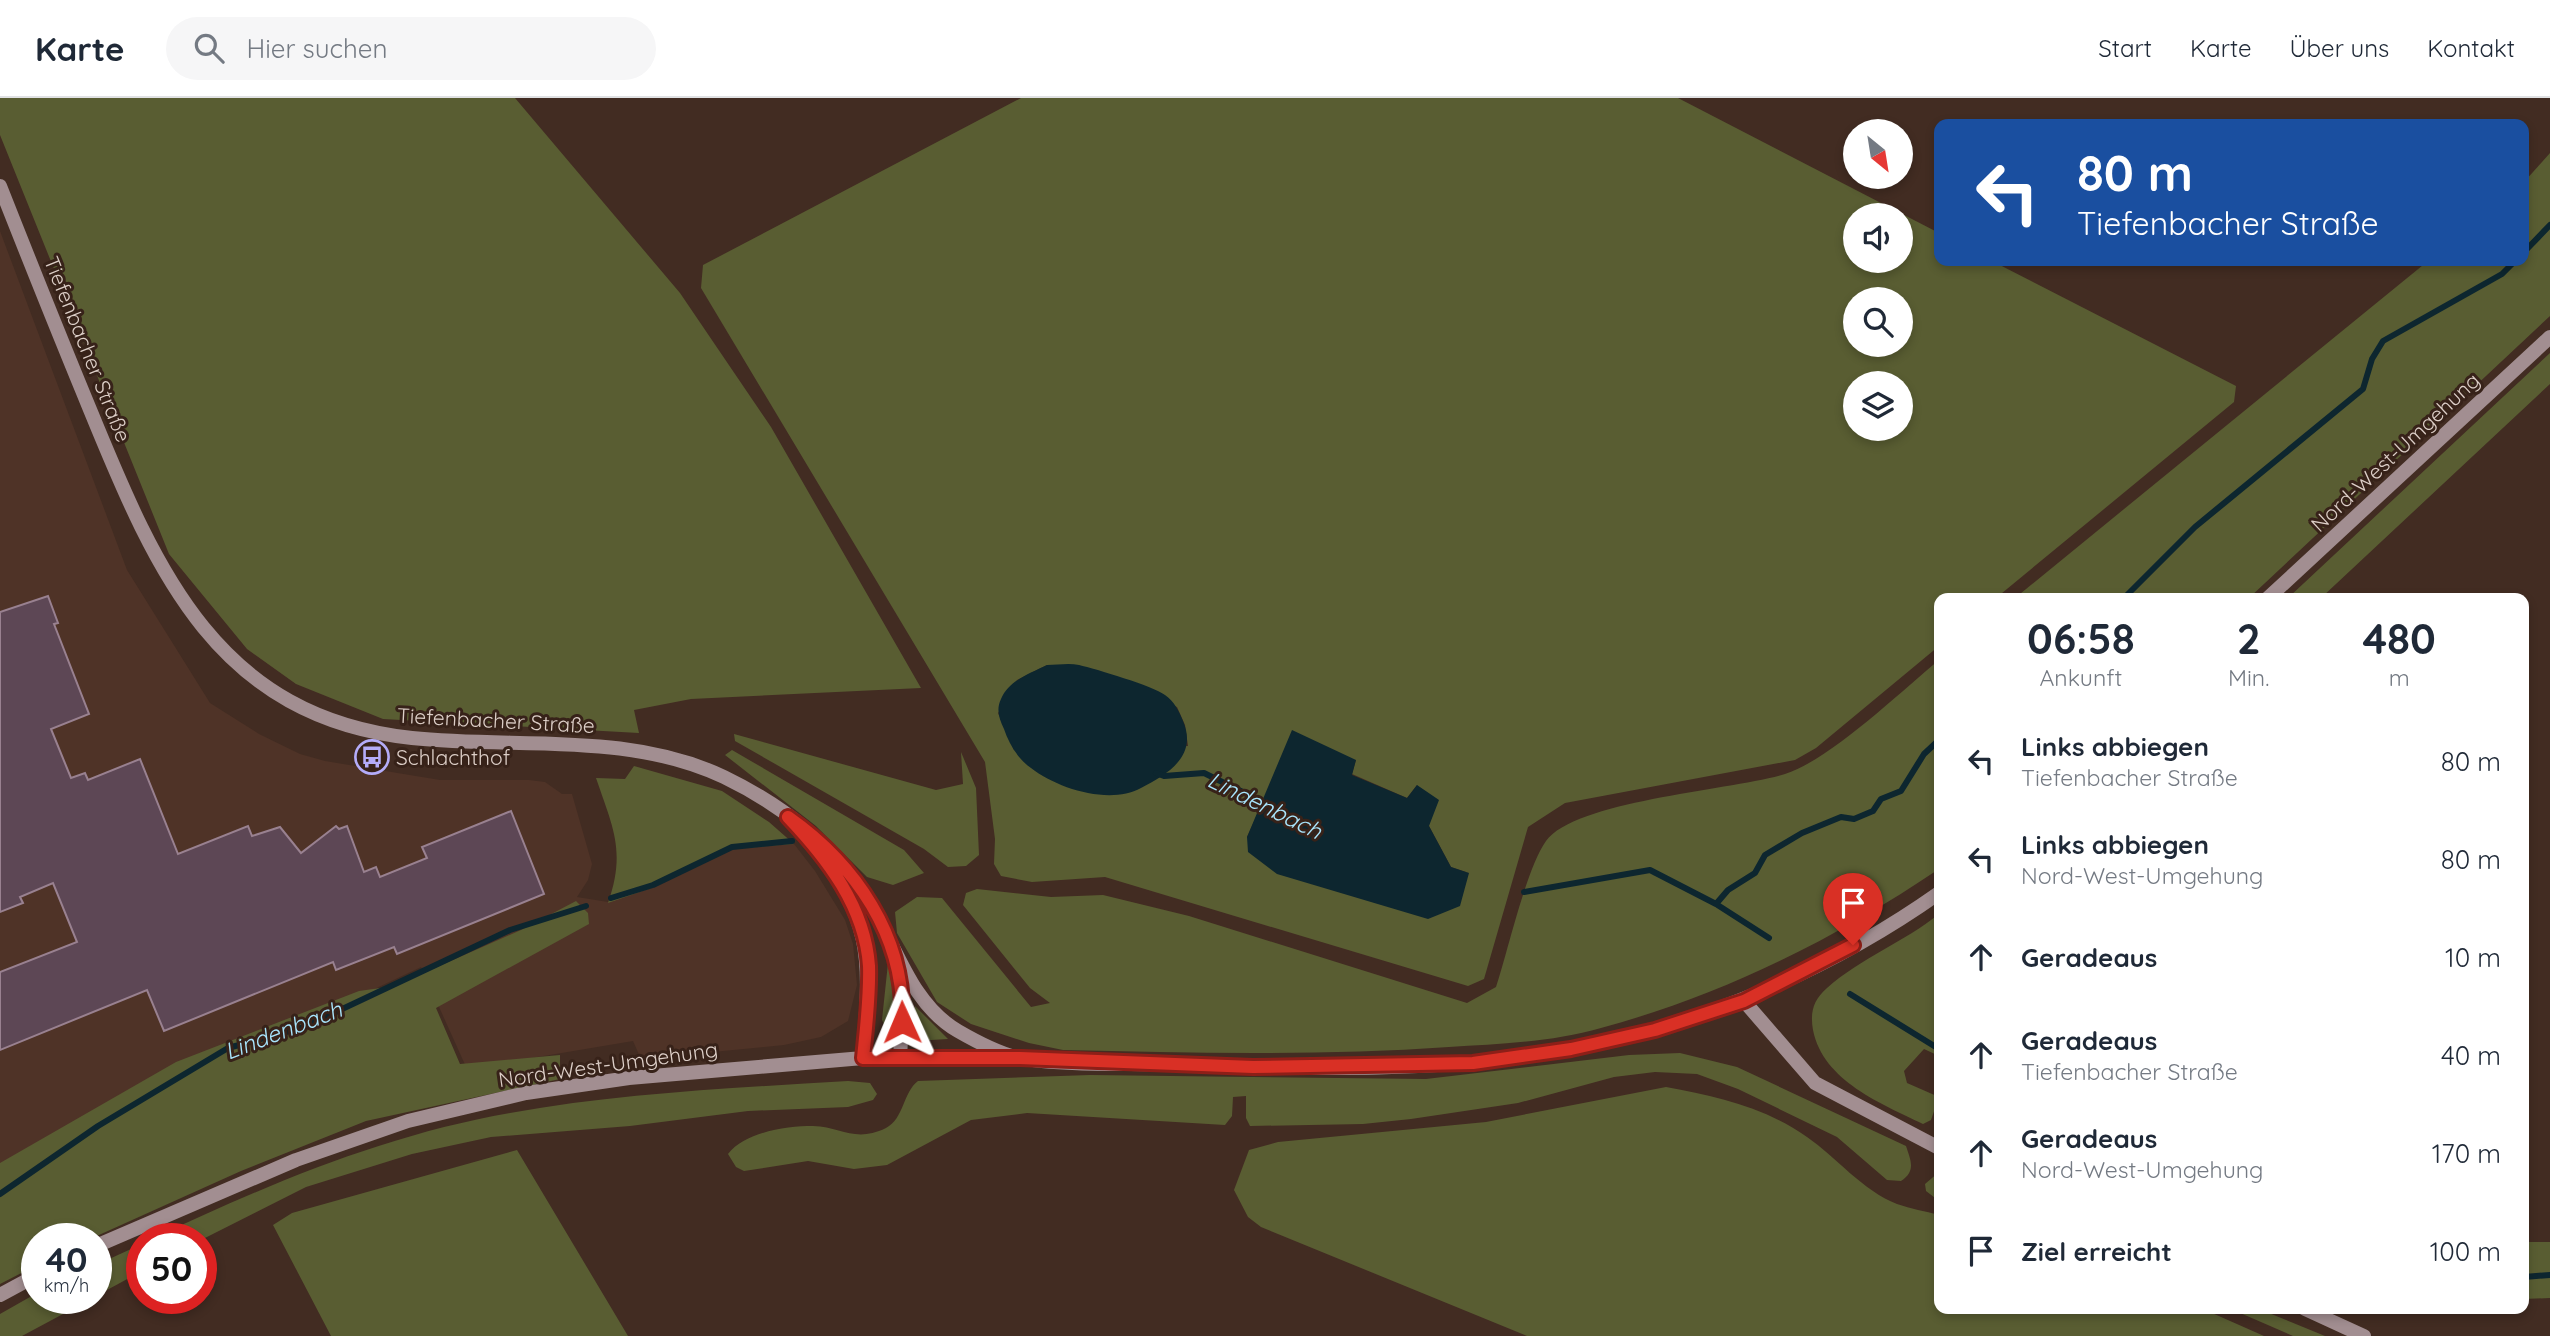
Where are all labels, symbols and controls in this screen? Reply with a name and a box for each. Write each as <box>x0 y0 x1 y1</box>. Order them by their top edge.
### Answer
search box <box>166 17 656 80</box>
text: Karte <box>35 28 124 69</box>
icon: search <box>190 29 228 67</box>
text: Hier suchen <box>246 32 388 65</box>
text: Start <box>2098 33 2152 63</box>
text: Karte <box>2190 33 2251 63</box>
text: Über uns <box>2289 33 2389 63</box>
text: Kontakt <box>2427 33 2515 63</box>
north arrow <box>1843 119 1913 189</box>
map controls <box>1843 119 1913 441</box>
text: 80 m <box>2077 142 2193 203</box>
icon: left <box>1962 147 2053 238</box>
button: sound <box>1843 203 1913 273</box>
text: Tiefenbacher Straße <box>2077 203 2378 243</box>
street label: Tiefenbacher Straße <box>39 252 137 446</box>
button: search <box>1843 287 1913 357</box>
street label: Nord-West-Umgehung <box>2305 367 2485 537</box>
button: layers <box>1843 371 1913 441</box>
text: 06:58 <box>2027 612 2135 665</box>
text: 2 <box>2237 612 2261 665</box>
text: 480 <box>2362 612 2436 665</box>
text: Ankunft <box>2039 663 2122 692</box>
text: Min. <box>2228 663 2269 692</box>
text: m <box>2389 663 2410 692</box>
street label: Tiefenbacher Straße <box>397 702 595 738</box>
text: Links abbiegen <box>2021 730 2209 763</box>
bus stop icon: Schlachthof <box>353 738 391 776</box>
icon: left <box>1962 742 2000 780</box>
place label: Schlachthof <box>396 744 511 770</box>
text: 80 m <box>2441 745 2501 778</box>
text: Tiefenbacher Straße <box>2021 763 2238 792</box>
water label: Lindenbach <box>1203 765 1328 846</box>
text: Links abbiegen <box>2021 828 2209 861</box>
icon: left <box>1962 840 2000 878</box>
text: 80 m <box>2441 843 2501 876</box>
text: Nord-West-Umgehung <box>2021 861 2263 890</box>
pin <box>1823 873 1883 945</box>
icon: arrive <box>1834 884 1872 922</box>
icon: ahead <box>1962 938 2000 976</box>
text: Geradeaus <box>2021 941 2157 974</box>
text: 10 m <box>2445 941 2501 974</box>
position arrow <box>865 985 939 1059</box>
water label: Lindenbach <box>220 994 347 1066</box>
text: Geradeaus <box>2021 1024 2157 1057</box>
street label: Nord-West-Umgehung <box>497 1036 719 1092</box>
icon: ahead <box>1962 1036 2000 1074</box>
text: 40 m <box>2441 1039 2501 1072</box>
text: Tiefenbacher Straße <box>2021 1057 2238 1086</box>
text: Geradeaus <box>2021 1122 2157 1155</box>
icon: ahead <box>1962 1134 2000 1172</box>
text: 170 m <box>2432 1137 2501 1170</box>
text: Nord-West-Umgehung <box>2021 1155 2263 1184</box>
speed limit sign: 50 <box>126 1223 217 1314</box>
icon: arrive <box>1962 1232 2000 1270</box>
text: Ziel erreicht <box>2021 1235 2172 1268</box>
text: 100 m <box>2430 1235 2501 1268</box>
text: 40 <box>45 1237 88 1281</box>
text: km/h <box>44 1274 89 1297</box>

